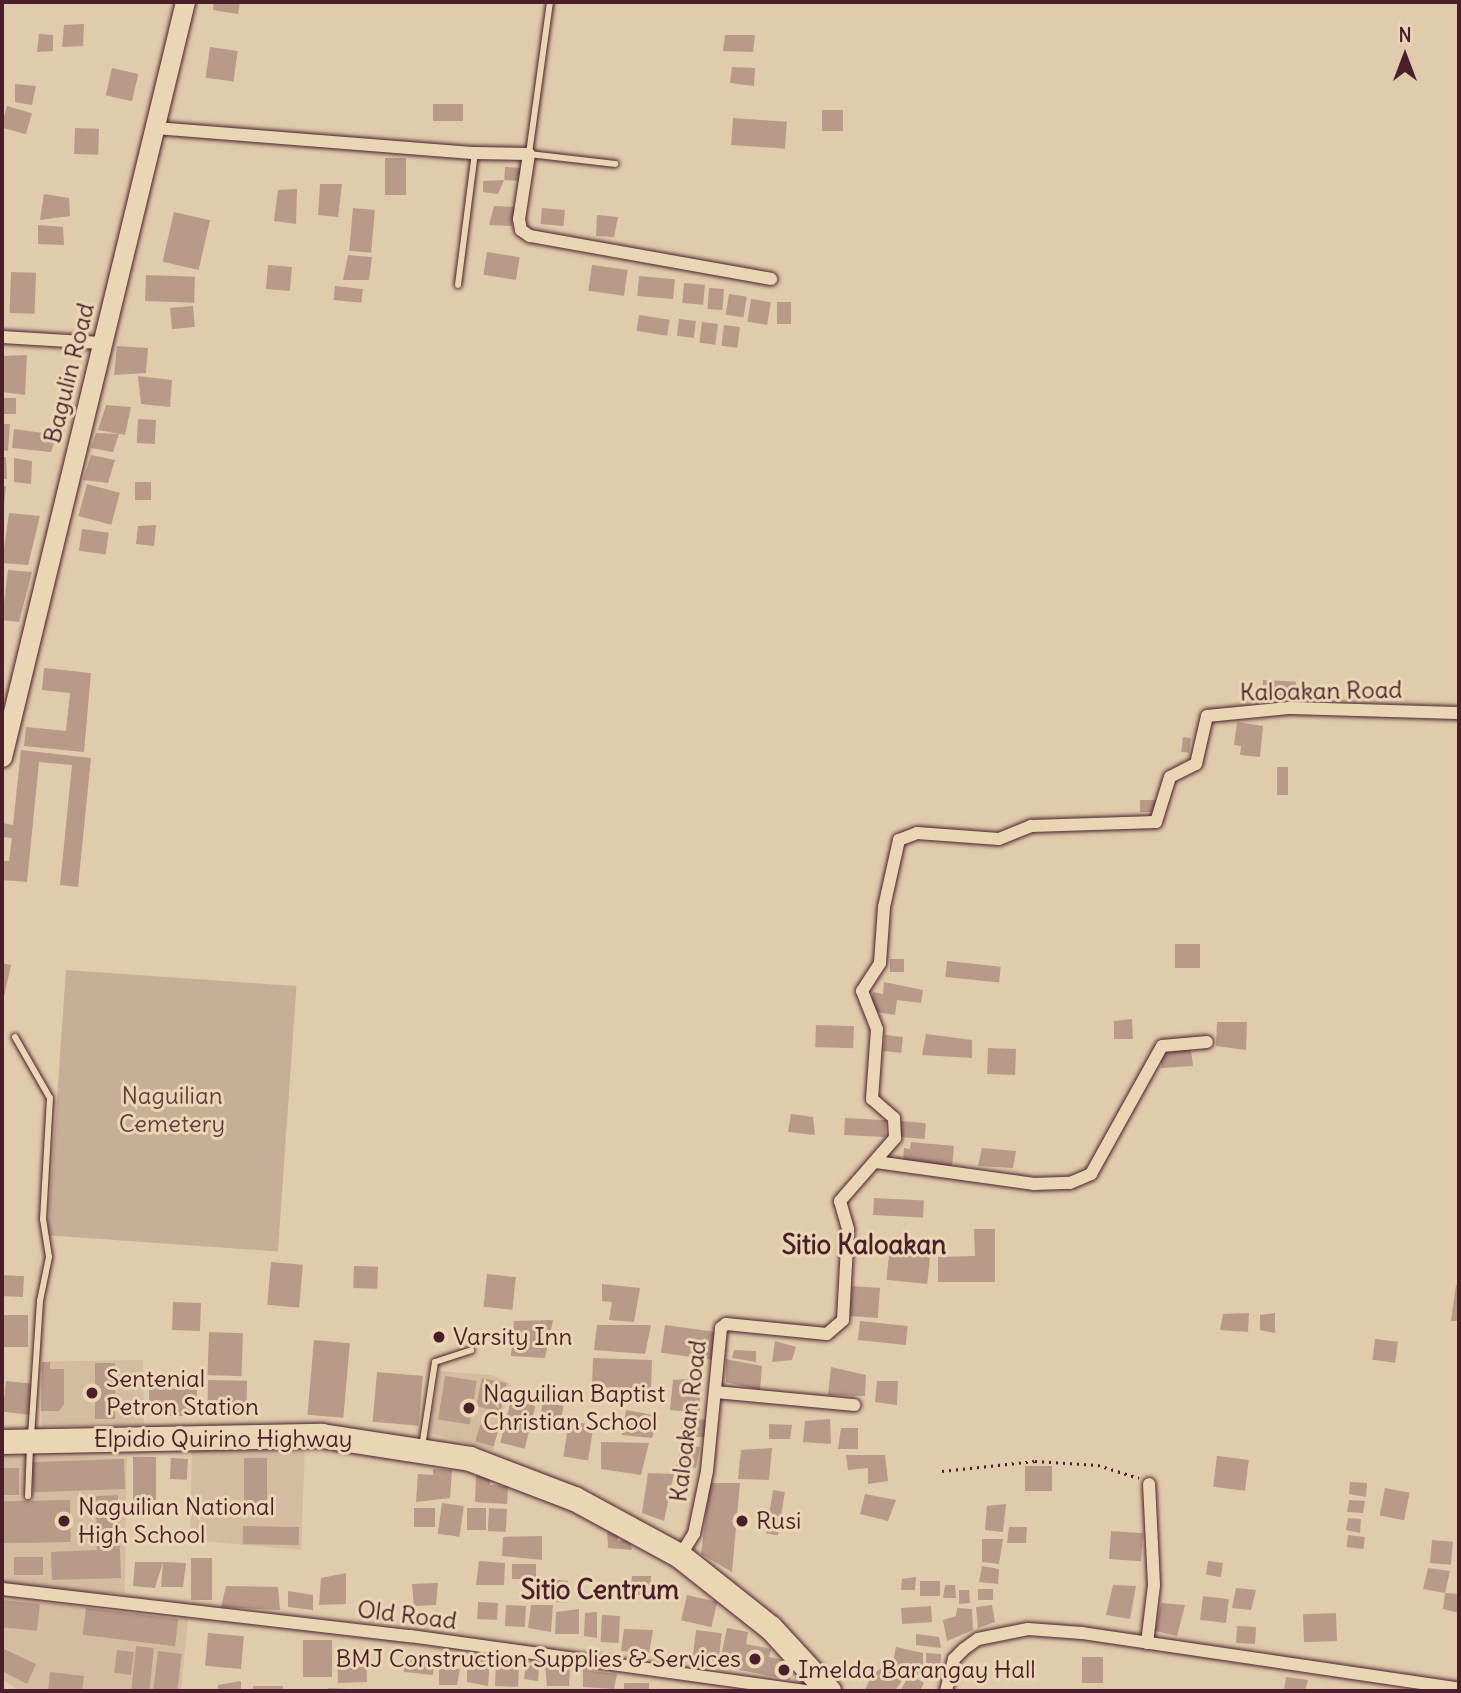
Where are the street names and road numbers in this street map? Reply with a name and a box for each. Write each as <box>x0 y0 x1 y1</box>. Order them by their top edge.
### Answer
street label: Bagulin Road <box>38 300 100 446</box>
street label: Kaloakan Road <box>1239 675 1403 707</box>
street label: Kaloakan Road <box>664 1339 712 1503</box>
street label: Elpidio Quirino Highway <box>94 1425 352 1453</box>
street label: Old Road <box>356 1595 458 1635</box>

